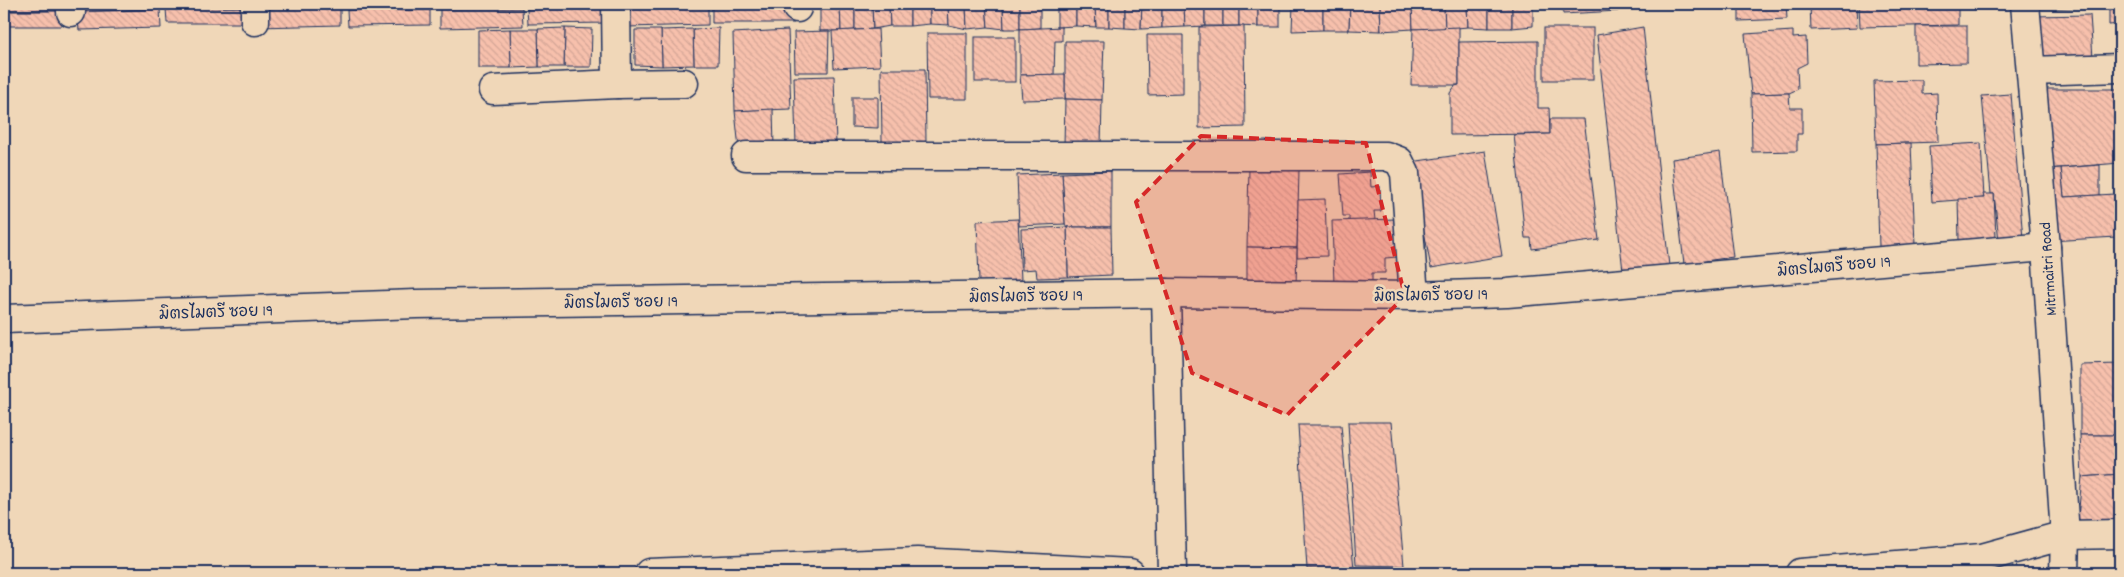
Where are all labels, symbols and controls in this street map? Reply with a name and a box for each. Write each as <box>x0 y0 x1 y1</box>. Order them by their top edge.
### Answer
street label: Mitrmaitri Road <box>2035 221 2064 316</box>
street label: มิตรไมตรี ซอย 19 <box>1776 249 1892 284</box>
street label: มิตรไมตรี ซอย 19 <box>1374 282 1488 309</box>
street label: มิตรไมตรี ซอย 19 <box>969 283 1083 310</box>
street label: มิตรไมตรี ซอย 19 <box>564 289 678 316</box>
street label: มิตรไมตรี ซอย 19 <box>159 298 274 327</box>

